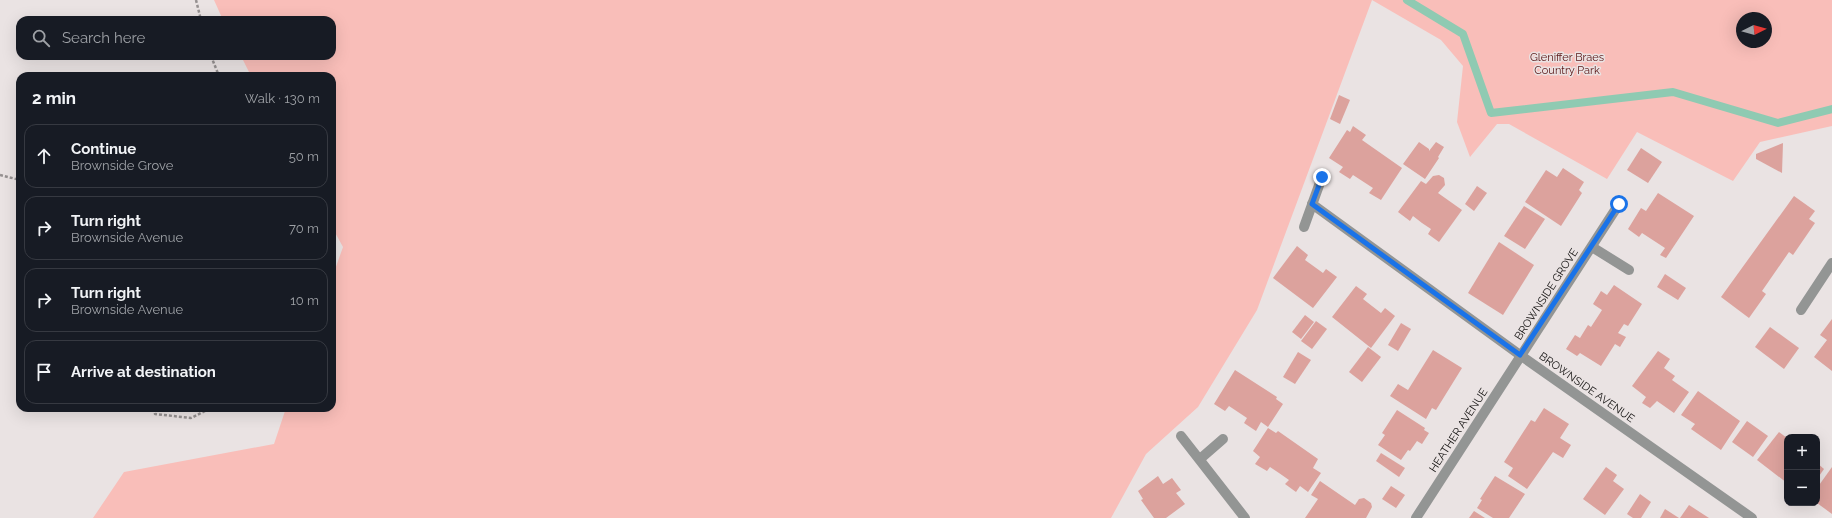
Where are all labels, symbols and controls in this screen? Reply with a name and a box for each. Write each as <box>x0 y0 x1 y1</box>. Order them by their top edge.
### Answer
north arrow <box>1736 12 1772 48</box>
search box <box>16 16 336 60</box>
icon: search <box>30 27 52 49</box>
text: Search here <box>62 29 145 47</box>
park label: Gleniffer Braes Country Park <box>1530 51 1604 77</box>
text: 2 min <box>32 88 76 108</box>
text: Walk · 130 m <box>245 91 320 106</box>
text: Continue <box>71 140 136 158</box>
icon: ahead <box>33 145 55 167</box>
text: 50 m <box>289 149 319 164</box>
text: Brownside Grove <box>71 158 173 173</box>
route end <box>1313 168 1331 186</box>
route start <box>1610 195 1628 213</box>
text: Turn right <box>71 212 141 230</box>
icon: right <box>33 217 55 239</box>
text: 70 m <box>289 221 319 236</box>
text: Brownside Avenue <box>71 230 183 245</box>
street label: BROWNSIDE GROVE <box>1512 246 1581 342</box>
text: Turn right <box>71 284 141 302</box>
icon: right <box>33 289 55 311</box>
text: 10 m <box>290 293 319 308</box>
text: Brownside Avenue <box>71 302 183 317</box>
street label: BROWNSIDE AVENUE <box>1537 350 1637 425</box>
icon: arrive <box>33 361 55 383</box>
text: Arrive at destination <box>71 363 216 381</box>
street label: HEATHER AVENUE <box>1427 386 1490 475</box>
map controls <box>1784 434 1820 506</box>
button: + <box>1784 434 1820 470</box>
button: − <box>1784 470 1820 506</box>

